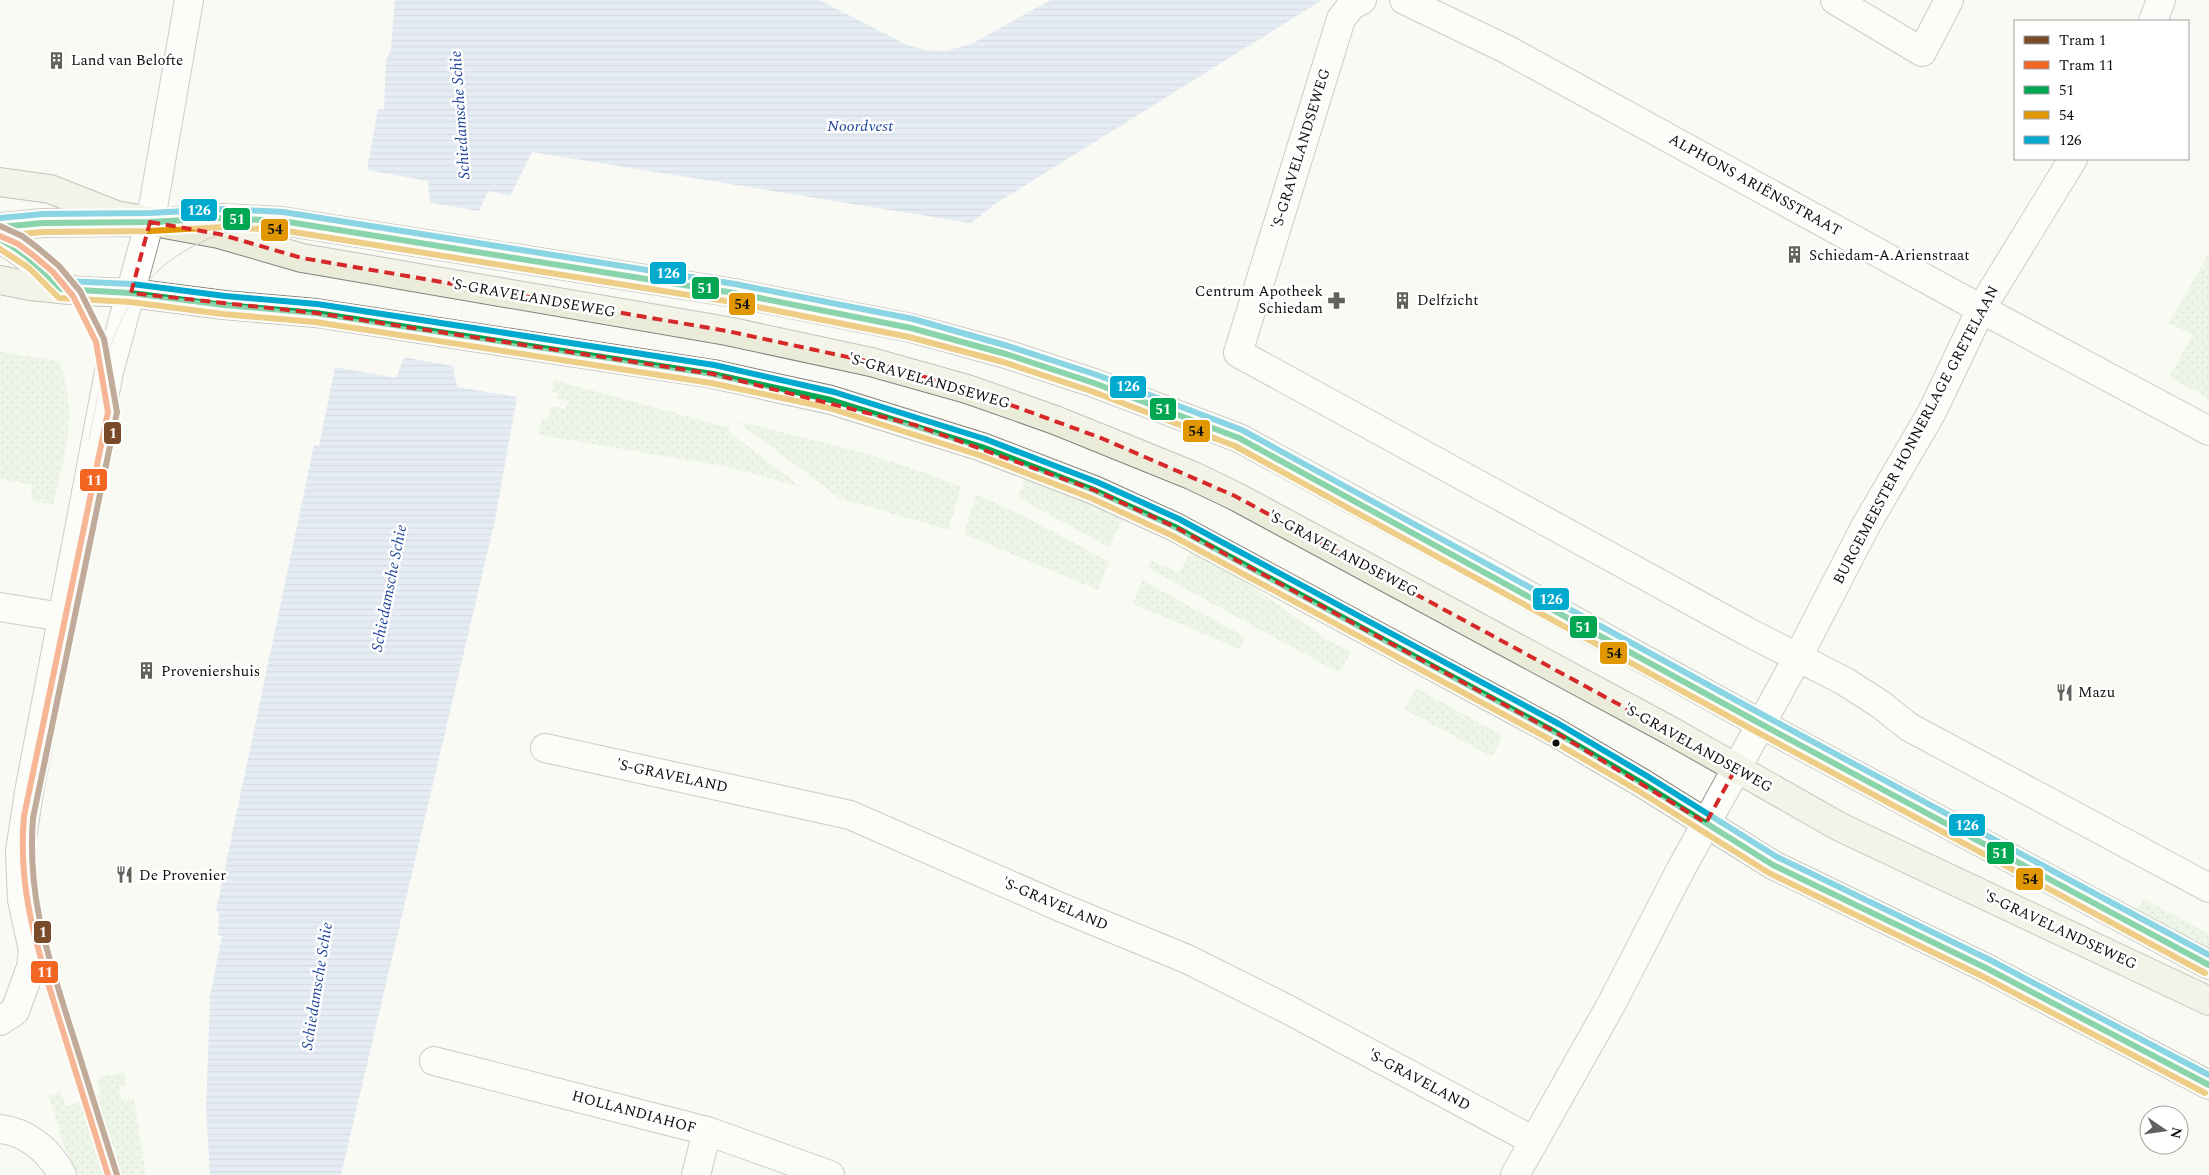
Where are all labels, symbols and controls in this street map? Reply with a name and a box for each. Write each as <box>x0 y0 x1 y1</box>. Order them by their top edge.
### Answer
legend <box>2014 20 2189 160</box>
text: Tram 1 <box>2059 29 2106 52</box>
place label: Land van Belofte <box>71 49 183 72</box>
building icon: Land van Belofte <box>47 50 67 70</box>
water label: Schiedamsche Schie <box>444 50 476 180</box>
text: Tram 11 <box>2059 54 2114 77</box>
street label: 'S-GRAVELANDSEWEG <box>1266 66 1336 232</box>
text: 51 <box>2059 79 2074 102</box>
text: 54 <box>2059 104 2075 127</box>
water label: Noordvest <box>827 114 894 138</box>
street label: ALPHONS ARIËNSSTRAAT <box>1664 128 1846 242</box>
text: 126 <box>2059 129 2082 152</box>
line badge: 126 <box>180 198 218 222</box>
text: 126 <box>187 200 211 221</box>
line badge: 51 <box>222 207 251 231</box>
text: 51 <box>229 209 245 230</box>
line badge: 54 <box>260 218 289 242</box>
text: 54 <box>267 219 283 240</box>
place label: Schiedam-A.Arienstraat <box>1809 244 1970 267</box>
building icon: Schiedam-A.Arienstraat <box>1785 245 1805 265</box>
line badge: 126 <box>649 261 687 285</box>
text: 126 <box>656 263 680 284</box>
street label: 'S-GRAVELANDSEWEG <box>449 272 617 324</box>
line badge: 51 <box>691 276 720 300</box>
text: 51 <box>697 278 713 299</box>
place label: Centrum Apotheek Schiedam <box>1195 280 1323 320</box>
street label: BURGEMEESTER HONNERLAGE GRETELAAN <box>1827 281 2005 589</box>
place label: Delfzicht <box>1417 289 1479 312</box>
pharmacy icon: Centrum Apotheek Schiedam <box>1327 290 1347 310</box>
building icon: Delfzicht <box>1393 290 1413 310</box>
line badge: 54 <box>728 292 756 316</box>
text: 54 <box>734 294 750 315</box>
street label: 'S-GRAVELANDSEWEG <box>845 347 1013 415</box>
line badge: 126 <box>1109 375 1147 399</box>
text: 126 <box>1116 376 1140 397</box>
line badge: 51 <box>1149 397 1177 421</box>
text: 51 <box>1155 399 1171 420</box>
line badge: 54 <box>1182 419 1211 443</box>
line badge: 1 <box>103 421 122 445</box>
text: 54 <box>1188 421 1204 442</box>
text: 1 <box>109 423 117 444</box>
line badge: 11 <box>79 468 108 492</box>
text: 11 <box>86 470 102 491</box>
street label: 'S-GRAVELANDSEWEG <box>1264 505 1422 603</box>
water label: Schiedamsche Schie <box>365 522 413 654</box>
line badge: 126 <box>1532 587 1570 611</box>
text: 126 <box>1539 589 1563 610</box>
line badge: 51 <box>1569 615 1598 639</box>
text: 51 <box>1575 617 1591 638</box>
line badge: 54 <box>1599 641 1628 665</box>
text: 54 <box>1606 643 1622 664</box>
place label: Proveniershuis <box>161 660 260 683</box>
building icon: Proveniershuis <box>137 661 157 681</box>
place label: Mazu <box>2078 681 2115 704</box>
restaurant icon: Mazu <box>2054 682 2074 702</box>
street label: 'S-GRAVELANDSEWEG <box>1619 697 1777 799</box>
unlabelled marker <box>1551 738 1561 748</box>
street label: 'S-GRAVELAND <box>614 753 730 799</box>
line badge: 126 <box>1948 813 1986 837</box>
text: 126 <box>1955 815 1979 836</box>
line badge: 51 <box>1986 841 2015 865</box>
text: 51 <box>1992 843 2008 864</box>
place label: De Provenier <box>139 864 226 887</box>
restaurant icon: De Provenier <box>115 865 135 885</box>
line badge: 54 <box>2015 867 2044 891</box>
text: 54 <box>2022 869 2038 890</box>
street label: 'S-GRAVELAND <box>998 871 1112 937</box>
street label: 'S-GRAVELANDSEWEG <box>1979 884 2141 976</box>
line badge: 1 <box>33 920 52 944</box>
water label: Schiedamsche Schie <box>295 920 339 1052</box>
text: 1 <box>39 922 47 943</box>
line badge: 11 <box>30 960 59 984</box>
text: 11 <box>37 962 53 983</box>
street label: 'S-GRAVELAND <box>1363 1043 1475 1117</box>
street label: HOLLANDIAHOF <box>569 1084 699 1140</box>
north arrow <box>2139 1105 2189 1155</box>
text: N <box>2165 1125 2188 1141</box>

